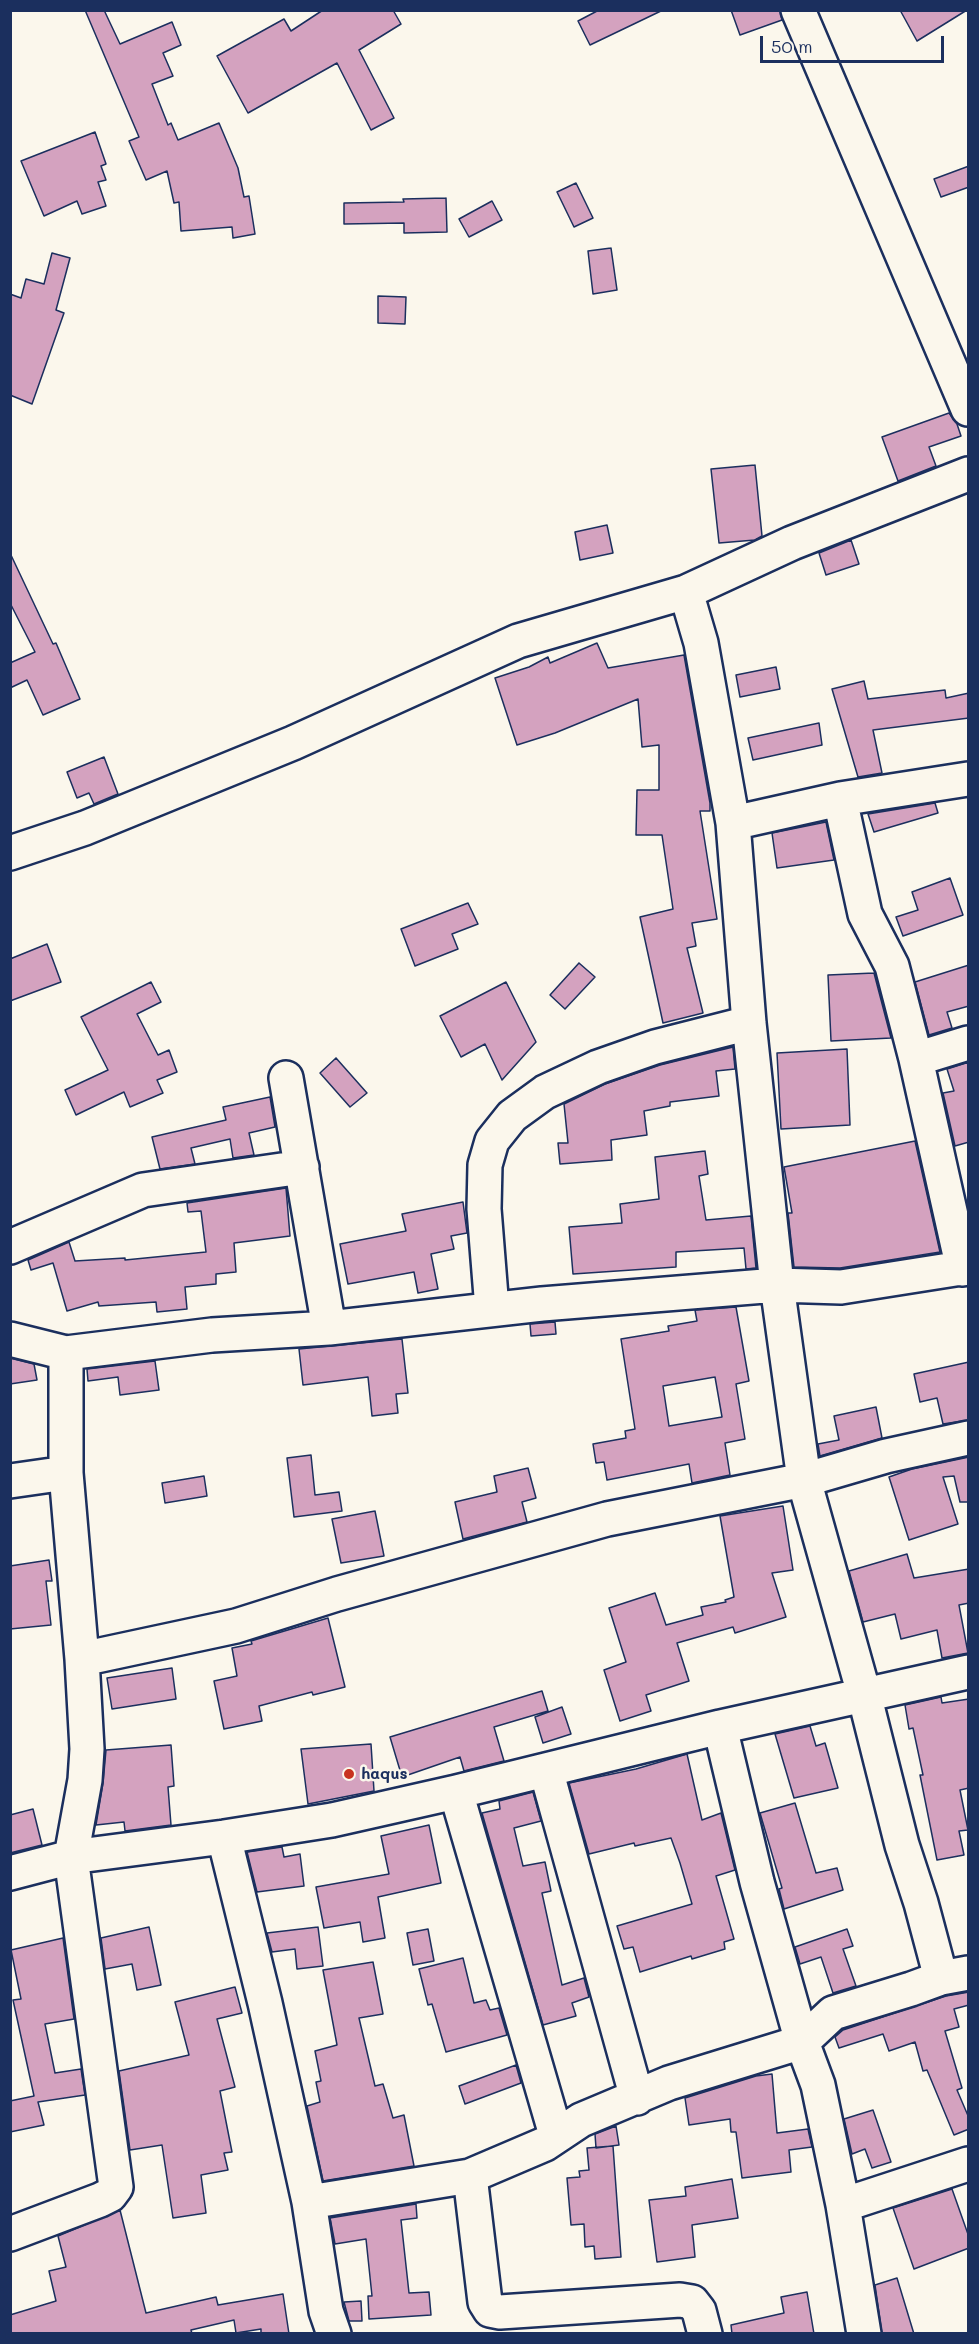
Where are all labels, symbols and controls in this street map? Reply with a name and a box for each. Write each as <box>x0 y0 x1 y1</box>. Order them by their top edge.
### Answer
scale bar <box>763 24 948 62</box>
text: 50 m <box>771 34 813 58</box>
place label: haqus <box>361 1764 408 1784</box>
marker: haqus <box>342 1767 356 1781</box>

